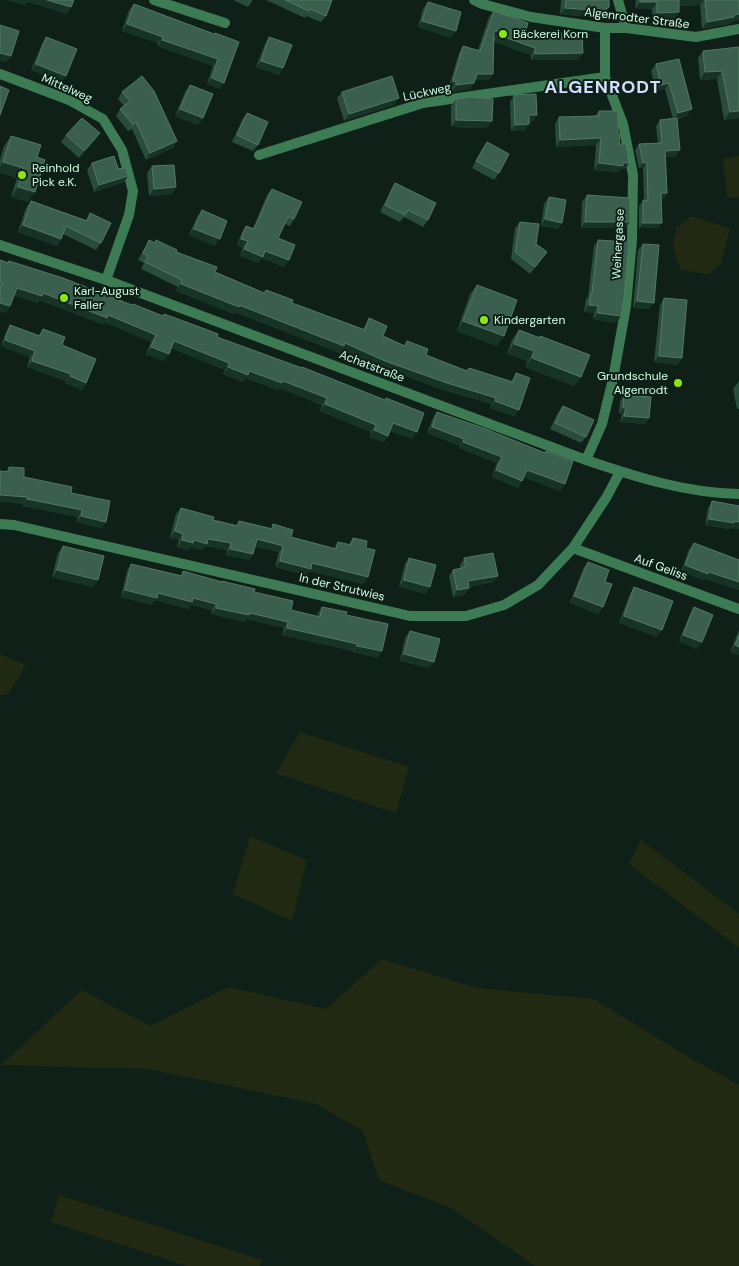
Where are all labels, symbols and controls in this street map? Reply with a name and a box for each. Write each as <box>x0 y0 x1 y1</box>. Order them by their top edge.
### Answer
street label: Algenrodter Straße <box>583 4 691 32</box>
place label: Bäckerei Korn <box>513 26 588 42</box>
marker: Bäckerei Korn <box>497 28 509 40</box>
street label: Mittelweg <box>39 70 95 106</box>
district label: ALGENRODT <box>545 75 661 99</box>
street label: Lückweg <box>402 79 453 105</box>
place label: Reinhold Pick e.K. <box>32 160 80 190</box>
marker: Reinhold Pick e.K. <box>16 169 28 181</box>
street label: Weihergasse <box>608 208 628 280</box>
place label: Karl-August Faller <box>74 283 140 313</box>
marker: Karl-August Faller <box>58 292 70 304</box>
place label: Kindergarten <box>494 312 565 328</box>
marker: Kindergarten <box>478 314 490 326</box>
street label: Achatstraße <box>337 346 407 386</box>
place label: Grundschule Algenrodt <box>597 368 668 398</box>
marker: Grundschule Algenrodt <box>672 377 684 389</box>
street label: Auf Geliss <box>632 550 690 584</box>
street label: In der Strutwies <box>298 569 386 605</box>

